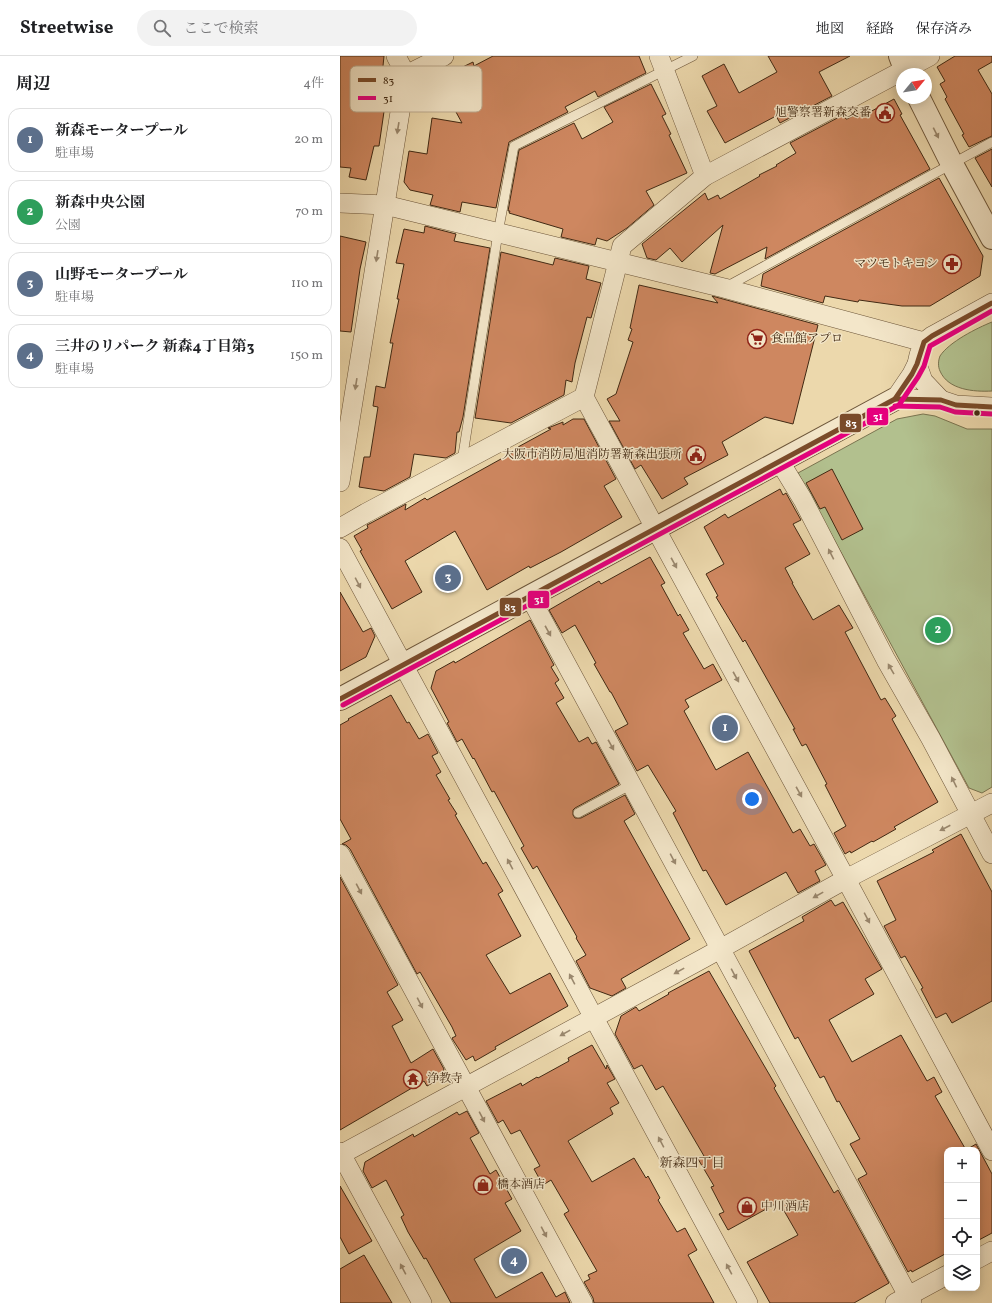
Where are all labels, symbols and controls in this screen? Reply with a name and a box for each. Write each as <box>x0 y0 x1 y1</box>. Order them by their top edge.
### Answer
search box <box>137 10 417 46</box>
text: Streetwise <box>20 15 113 41</box>
icon: search <box>151 17 173 39</box>
text: ここで検索 <box>183 19 258 40</box>
text: 地図 <box>816 20 844 39</box>
text: 経路 <box>866 20 894 39</box>
text: 保存済み <box>916 20 972 39</box>
legend <box>350 66 482 112</box>
north arrow <box>896 68 932 104</box>
text: 周辺 <box>16 73 50 96</box>
text: 83 <box>383 74 395 89</box>
text: 4件 <box>303 75 324 93</box>
text: 31 <box>383 92 393 107</box>
public building icon: 旭警察署新森交番 <box>874 102 896 124</box>
place label: 旭警察署新森交番 <box>775 105 871 121</box>
text: 新森モータープール <box>55 121 188 142</box>
one-way arrow <box>395 121 401 134</box>
one-way arrow <box>933 127 939 139</box>
text: 1 <box>27 131 33 149</box>
text: 20 m <box>294 131 323 149</box>
text: 駐車場 <box>55 145 94 163</box>
text: 新森中央公園 <box>55 193 145 214</box>
text: 2 <box>27 203 33 221</box>
text: 70 m <box>295 203 323 221</box>
text: 公園 <box>55 217 81 235</box>
one-way arrow <box>374 250 380 262</box>
pharmacy icon: マツモトキヨシ <box>941 253 963 275</box>
place label: マツモトキヨシ <box>854 256 938 272</box>
text: 山野モータープール <box>55 265 188 286</box>
text: 3 <box>27 275 33 293</box>
text: 110 m <box>291 275 323 293</box>
text: 駐車場 <box>55 289 94 307</box>
supermarket icon: 食品館アプロ <box>746 328 768 350</box>
place label: 食品館アプロ <box>771 331 843 347</box>
text: 三井のリパーク 新森4丁目第3 <box>55 337 254 358</box>
text: 4 <box>26 347 34 365</box>
text: 150 m <box>290 347 323 365</box>
text: 駐車場 <box>55 361 94 379</box>
one-way arrow <box>353 378 359 390</box>
line badge: 31 <box>866 407 889 426</box>
unlabelled marker <box>972 408 982 418</box>
text: 31 <box>873 410 883 425</box>
line badge: 83 <box>839 413 862 433</box>
text: 83 <box>845 417 857 432</box>
public building icon: 大阪市消防局旭消防署新森出張所 <box>685 444 707 466</box>
place label: 大阪市消防局旭消防署新森出張所 <box>502 447 682 463</box>
one-way arrow <box>827 548 834 559</box>
one-way arrow <box>671 557 678 569</box>
pin: 3 <box>435 563 461 593</box>
one-way arrow <box>355 577 362 589</box>
line badge: 31 <box>527 590 550 609</box>
text: 31 <box>534 593 544 608</box>
line badge: 83 <box>499 597 522 617</box>
text: 83 <box>504 601 516 616</box>
pin: 2 <box>925 615 951 645</box>
one-way arrow <box>545 625 552 637</box>
one-way arrow <box>887 663 894 675</box>
one-way arrow <box>733 672 740 683</box>
pin: 1 <box>712 713 738 743</box>
one-way arrow <box>607 739 614 751</box>
one-way arrow <box>951 777 957 788</box>
one-way arrow <box>795 786 802 798</box>
your location <box>742 789 762 809</box>
one-way arrow <box>939 824 951 831</box>
one-way arrow <box>669 853 676 865</box>
one-way arrow <box>507 858 513 870</box>
one-way arrow <box>355 883 362 895</box>
one-way arrow <box>812 891 824 898</box>
one-way arrow <box>863 913 870 924</box>
one-way arrow <box>674 968 685 975</box>
one-way arrow <box>731 968 738 980</box>
one-way arrow <box>569 973 575 984</box>
one-way arrow <box>417 997 424 1009</box>
one-way arrow <box>559 1030 571 1036</box>
temple icon: 浄教寺 <box>402 1068 424 1090</box>
place label: 浄教寺 <box>427 1071 463 1087</box>
one-way arrow <box>479 1111 486 1123</box>
one-way arrow <box>657 1136 664 1148</box>
map controls <box>944 1147 980 1291</box>
button: + <box>944 1147 980 1183</box>
district label: 新森四丁目 <box>659 1155 725 1173</box>
shop icon: 橋本酒店 <box>472 1174 494 1196</box>
place label: 橋本酒店 <box>497 1177 545 1193</box>
button: − <box>944 1183 980 1219</box>
shop icon: 中川酒店 <box>736 1196 758 1218</box>
place label: 中川酒店 <box>761 1199 809 1215</box>
button: locate <box>944 1219 980 1255</box>
one-way arrow <box>541 1226 547 1238</box>
pin: 4 <box>501 1246 527 1276</box>
button: layers <box>944 1255 980 1291</box>
one-way arrow <box>400 1263 407 1275</box>
one-way arrow <box>726 1263 732 1274</box>

